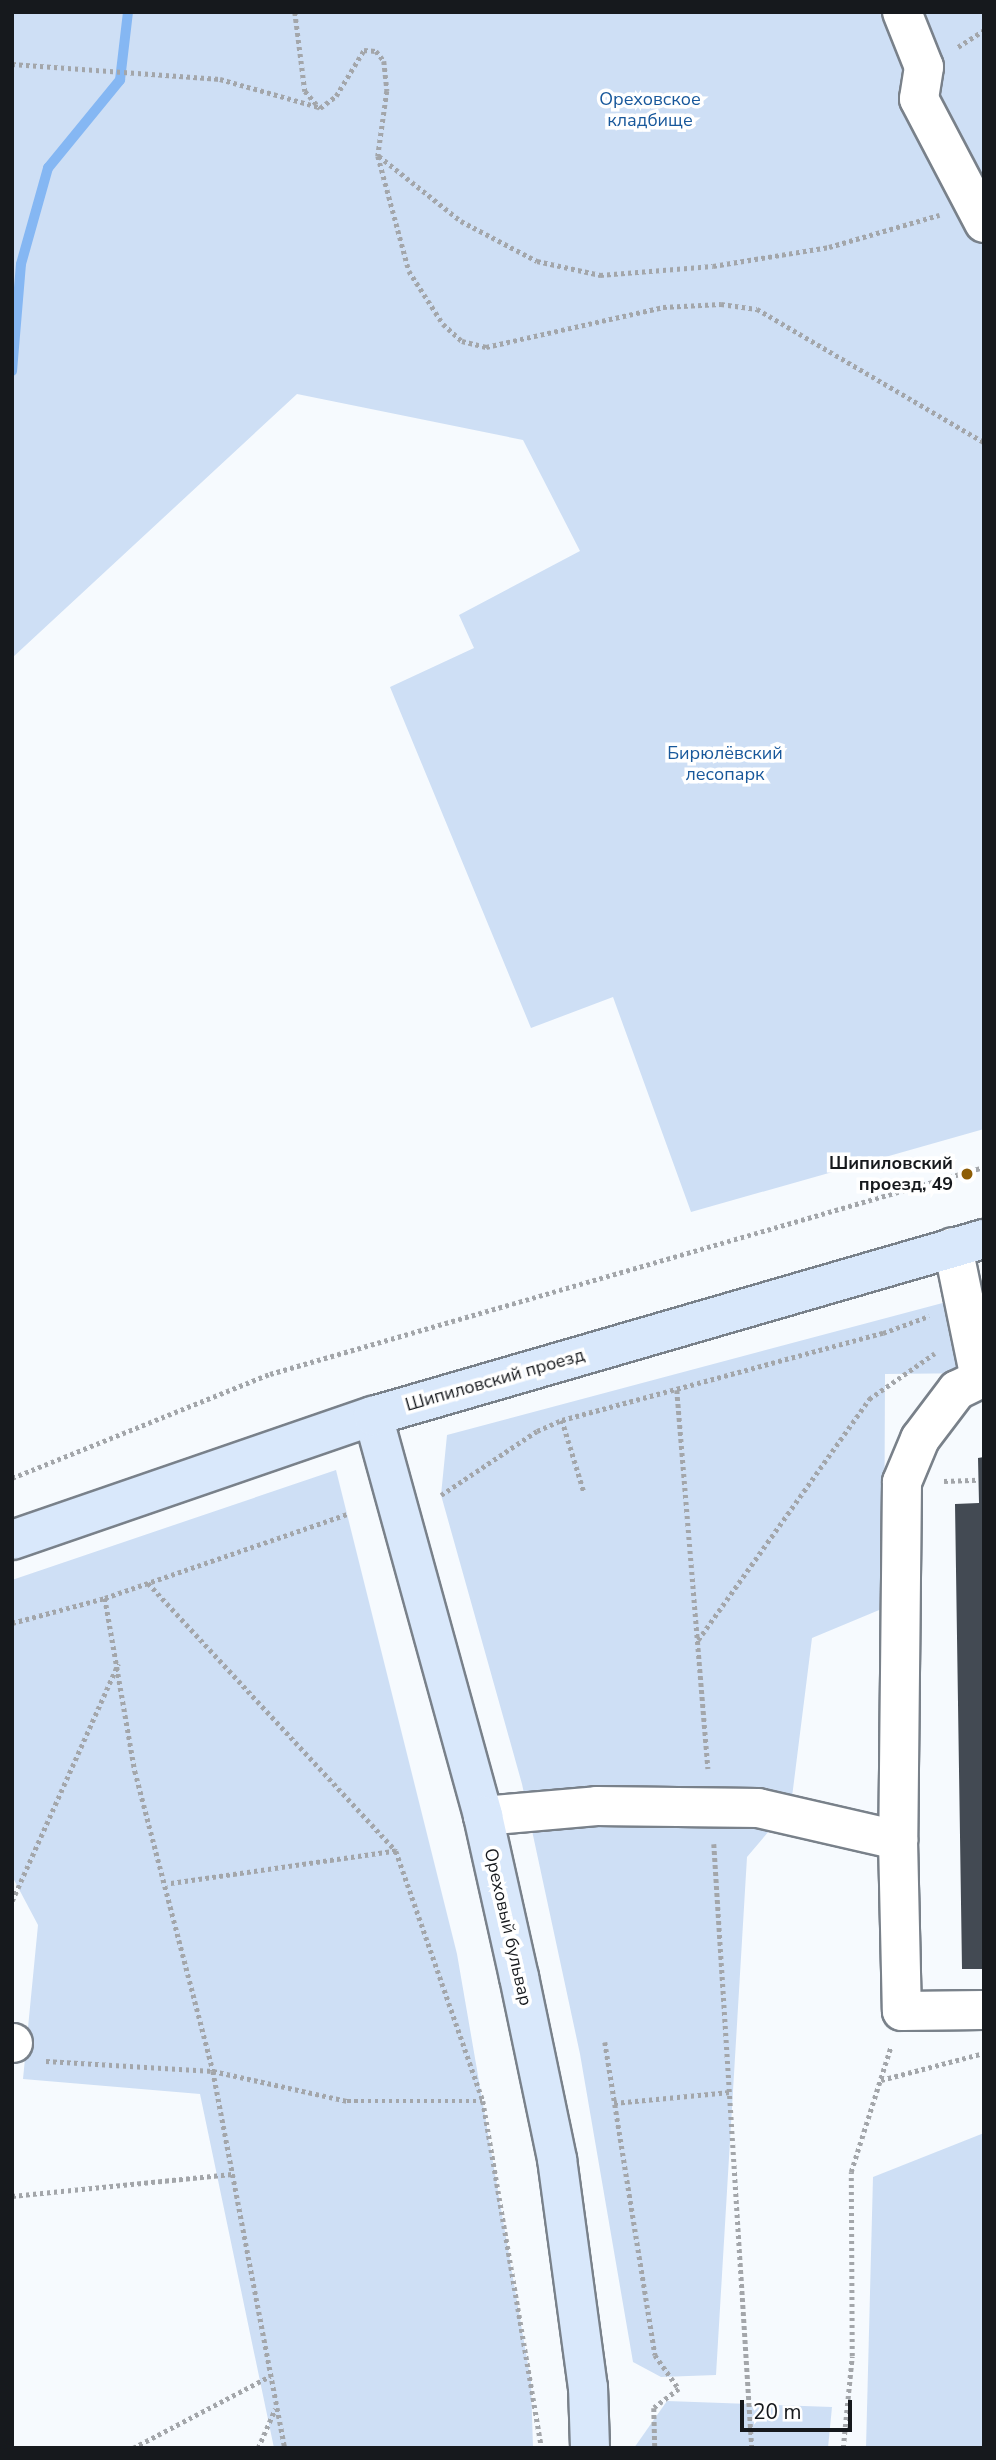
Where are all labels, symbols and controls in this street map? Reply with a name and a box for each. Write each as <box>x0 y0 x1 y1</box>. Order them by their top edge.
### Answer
park label: Ореховское кладбище <box>599 89 701 132</box>
park label: Бирюлёвский лесопарк <box>667 743 783 786</box>
place label: Шипиловский проезд, 49 <box>829 1153 953 1196</box>
marker: Шипиловский проезд, 49 <box>959 1166 975 1182</box>
street label: Шипиловский проезд <box>403 1344 587 1416</box>
street label: Ореховый бульвар <box>479 1846 537 2008</box>
scale bar <box>744 2386 856 2430</box>
text: 20 m <box>753 2398 802 2426</box>

